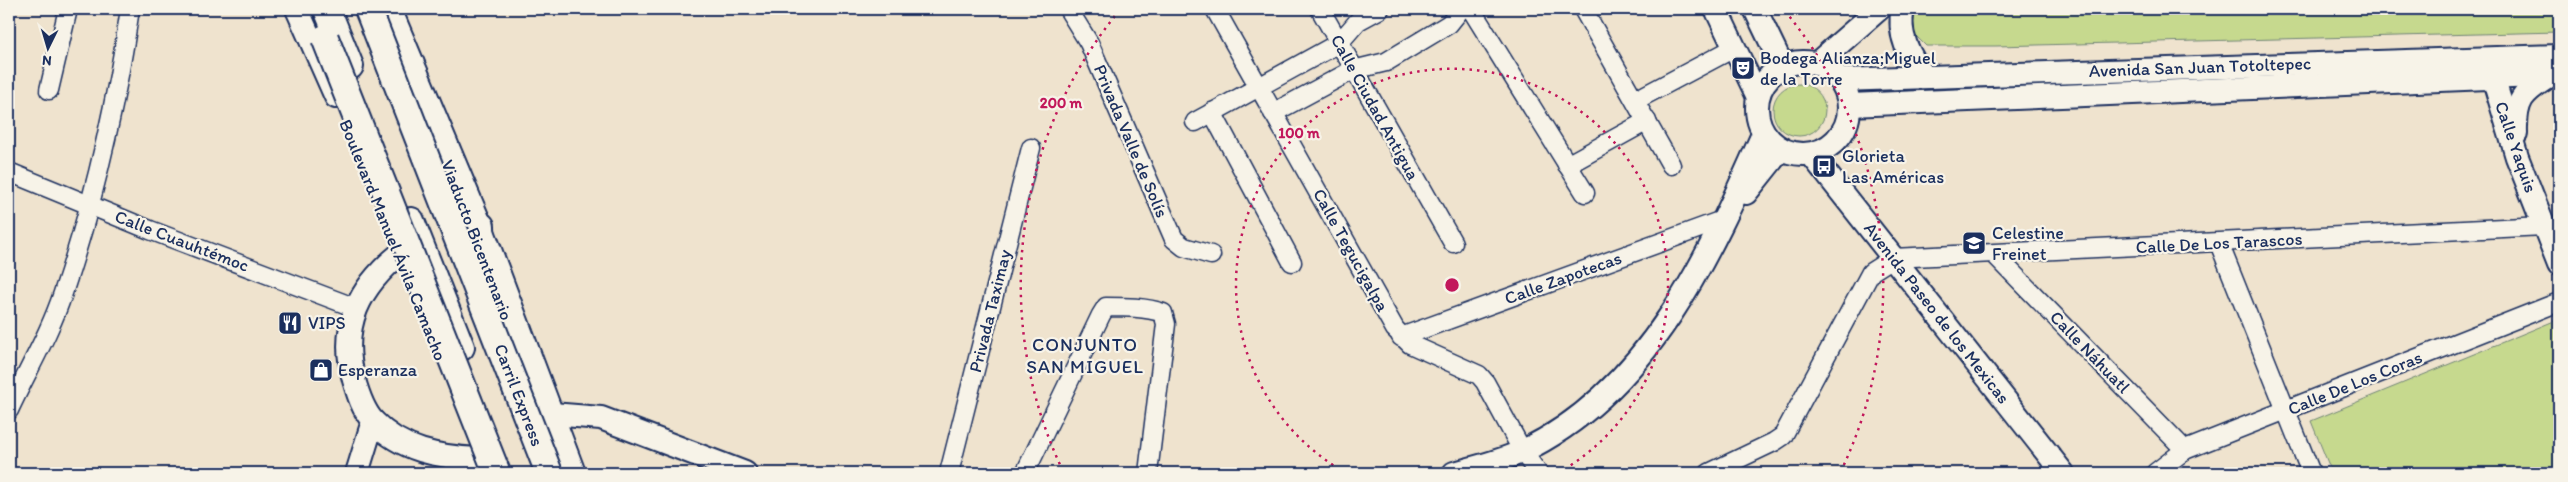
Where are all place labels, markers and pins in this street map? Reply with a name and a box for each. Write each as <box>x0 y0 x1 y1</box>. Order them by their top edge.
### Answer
place label: Bodega Alianza;Miguel de la Torre <box>1760 47 1936 90</box>
theatre icon: Bodega Alianza;Miguel de la Torre <box>1730 55 1756 81</box>
place label: Glorieta Las Américas <box>1842 145 1944 188</box>
bus stop icon: Glorieta Las Américas <box>1811 153 1837 179</box>
place label: Celestine Freinet <box>1992 222 2064 265</box>
school or university icon: Celestine Freinet <box>1961 230 1987 256</box>
centre of rings <box>1443 276 1461 294</box>
restaurant icon: VIPS <box>277 310 303 336</box>
place label: VIPS <box>308 312 346 334</box>
shop icon: Esperanza <box>308 357 334 383</box>
place label: Esperanza <box>338 359 418 381</box>

